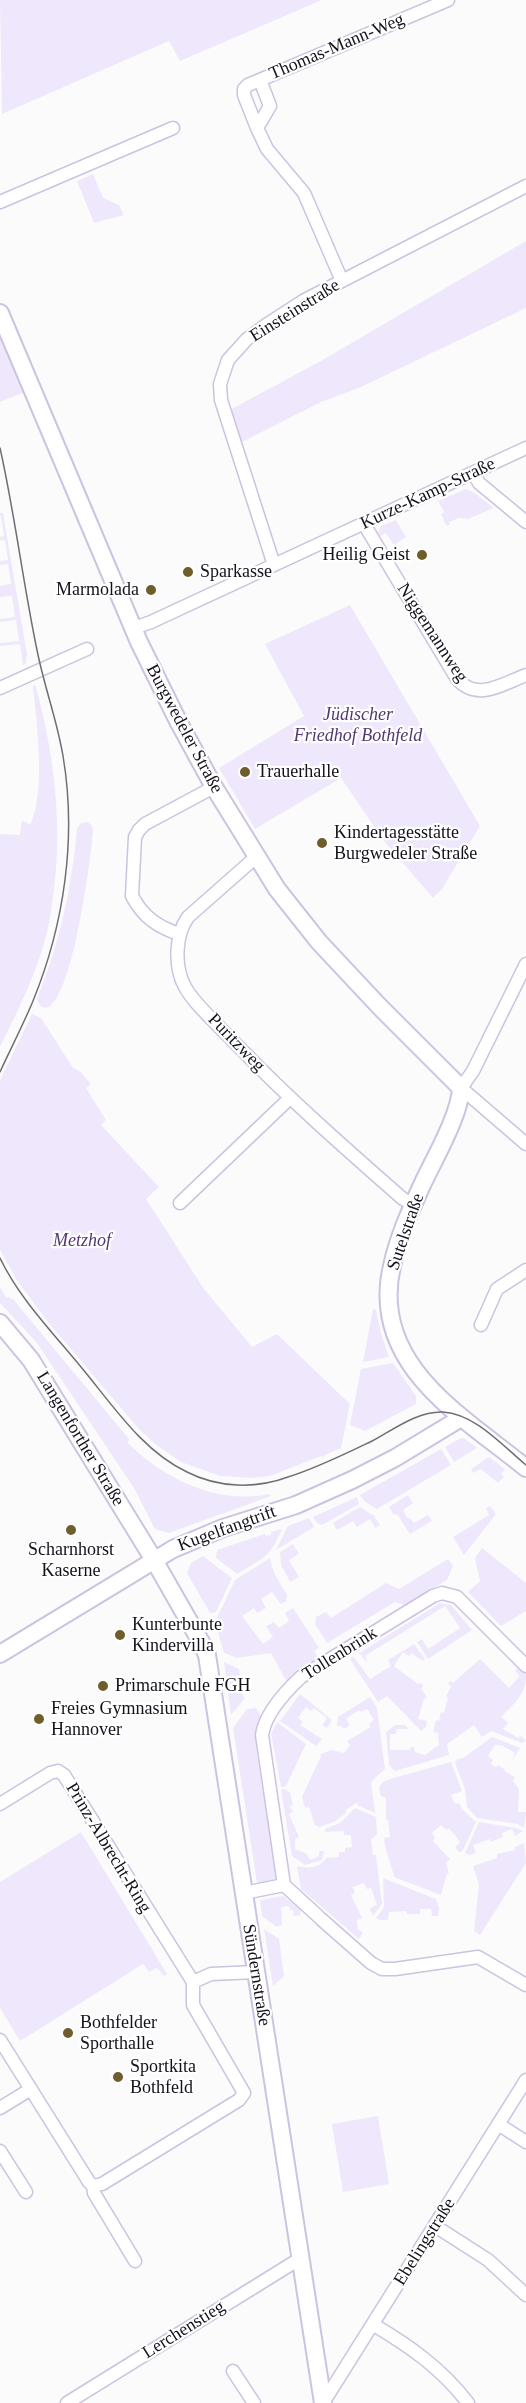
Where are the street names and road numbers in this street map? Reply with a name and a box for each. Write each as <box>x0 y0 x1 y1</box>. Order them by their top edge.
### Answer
street label: Thomas-Mann-Weg <box>266 9 408 85</box>
street label: Einsteinstraße <box>246 275 344 347</box>
street label: Kurze-Kamp-Straße <box>357 453 499 535</box>
street label: Niggemannweg <box>392 579 472 687</box>
street label: Burgwedeler Straße <box>141 661 227 797</box>
street label: Puritzweg <box>203 1009 269 1077</box>
street label: Sutelstraße <box>383 1191 429 1273</box>
street label: Langenforther Straße <box>31 1368 129 1510</box>
street label: Kugelfangtrift <box>175 1501 279 1557</box>
street label: Tollenbrink <box>299 1623 381 1685</box>
street label: Prinz-Albrecht-Ring <box>61 1779 155 1917</box>
street label: Sündernstraße <box>237 1922 275 2028</box>
street label: Ebelingstraße <box>390 2194 460 2290</box>
street label: Lerchenstieg <box>139 2296 229 2364</box>

